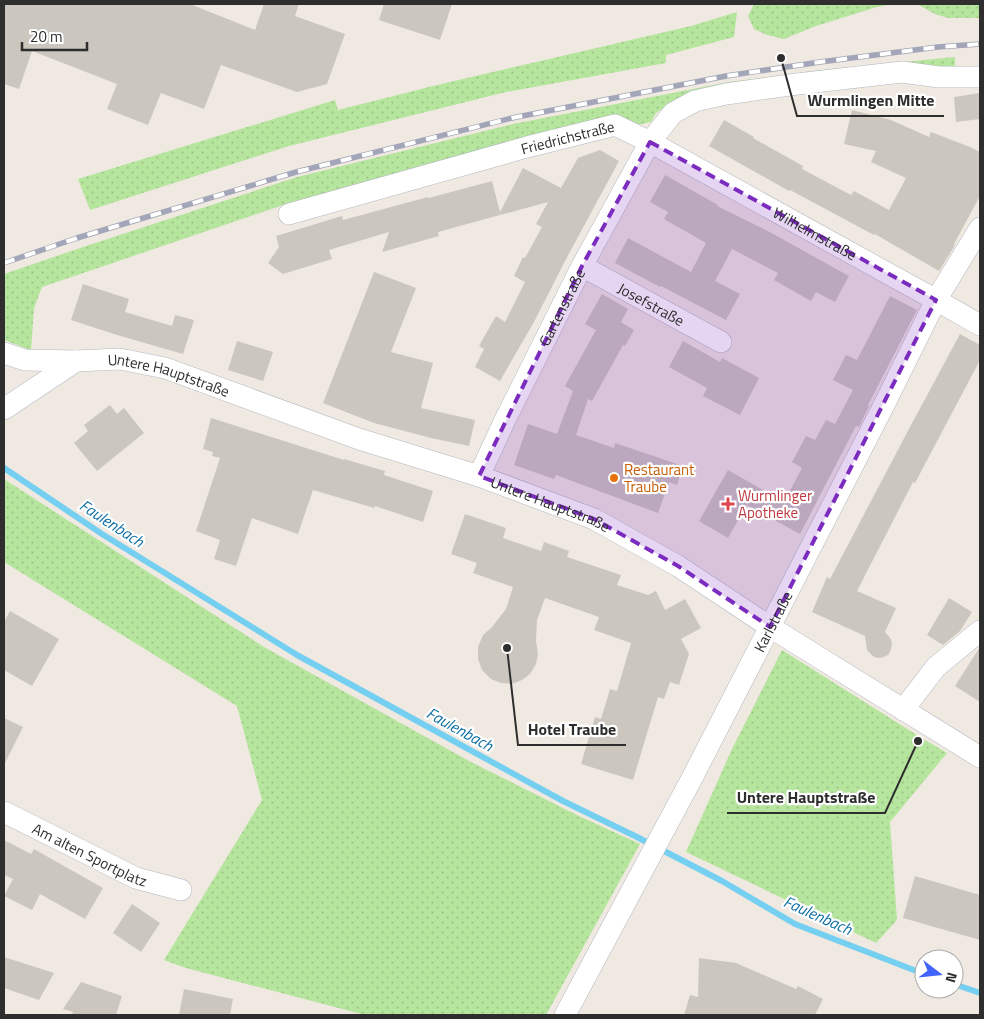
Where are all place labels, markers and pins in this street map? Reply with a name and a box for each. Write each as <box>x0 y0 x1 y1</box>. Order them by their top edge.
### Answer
callout: Wurmlingen Mitte <box>797 85 944 116</box>
place label: Restaurant Traube <box>624 458 695 498</box>
marker: Restaurant Traube <box>608 472 620 484</box>
place label: Wurmlinger Apotheke <box>738 484 812 524</box>
marker: Wurmlinger Apotheke <box>722 498 734 510</box>
callout: Hotel Traube <box>518 714 626 745</box>
callout: Untere Hauptstraße <box>727 782 885 813</box>

